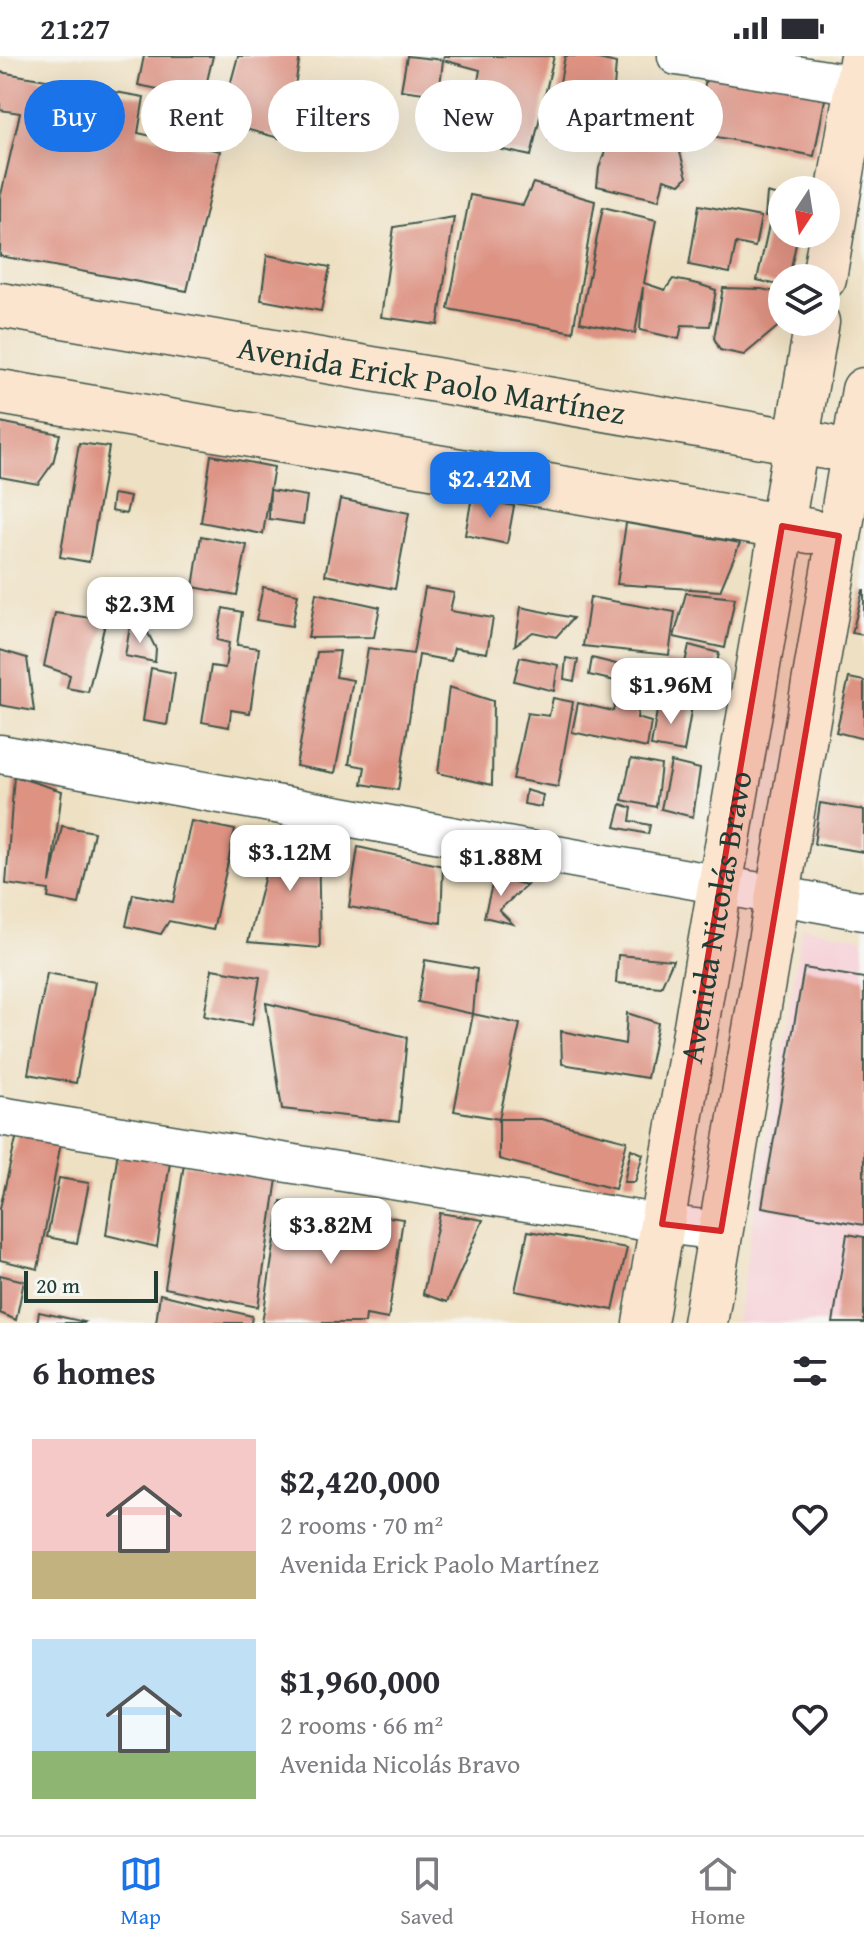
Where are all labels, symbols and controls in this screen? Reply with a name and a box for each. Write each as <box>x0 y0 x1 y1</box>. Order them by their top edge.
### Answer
text: 21:27 <box>40 6 111 50</box>
chip: Buy <box>24 80 125 152</box>
chip: Rent <box>141 80 252 152</box>
chip: Filters <box>268 80 399 152</box>
chip: New <box>415 80 522 152</box>
chip: Apartment <box>538 80 723 152</box>
north arrow <box>768 176 840 248</box>
map controls <box>768 176 840 336</box>
button: layers <box>768 264 840 336</box>
street label: Avenida Erick Paolo Martínez <box>234 323 629 436</box>
pin: $2.42M <box>425 452 555 520</box>
text: $2.42M <box>448 458 532 497</box>
pin: $2.3M <box>84 577 196 645</box>
text: $2.3M <box>105 583 175 622</box>
pin: $1.96M <box>606 658 736 726</box>
text: $1.96M <box>629 664 713 703</box>
street label: Avenida Nicolás Bravo <box>667 767 763 1067</box>
pin: $3.12M <box>225 825 355 893</box>
pin: $1.88M <box>436 830 566 898</box>
text: $3.12M <box>248 831 332 870</box>
text: $1.88M <box>459 836 543 875</box>
pin: $3.82M <box>266 1198 396 1266</box>
text: $3.82M <box>289 1204 373 1243</box>
scale bar <box>24 1267 158 1303</box>
text: 20 m <box>36 1269 80 1301</box>
text: 6 homes <box>32 1347 156 1396</box>
icon: filters <box>788 1349 832 1393</box>
text: $2,420,000 <box>280 1456 440 1505</box>
icon: home <box>96 1471 192 1567</box>
icon: heart <box>788 1497 832 1541</box>
text: 2 rooms · 70 m² <box>280 1505 443 1544</box>
text: Avenida Erick Paolo Martínez <box>280 1544 599 1583</box>
text: $1,960,000 <box>280 1656 440 1705</box>
icon: home <box>96 1671 192 1767</box>
icon: heart <box>788 1697 832 1741</box>
text: 2 rooms · 66 m² <box>280 1705 443 1744</box>
text: Avenida Nicolás Bravo <box>280 1744 520 1783</box>
tab: Map <box>119 1852 163 1932</box>
tab: Saved <box>400 1852 454 1932</box>
tab: Home <box>691 1852 745 1932</box>

